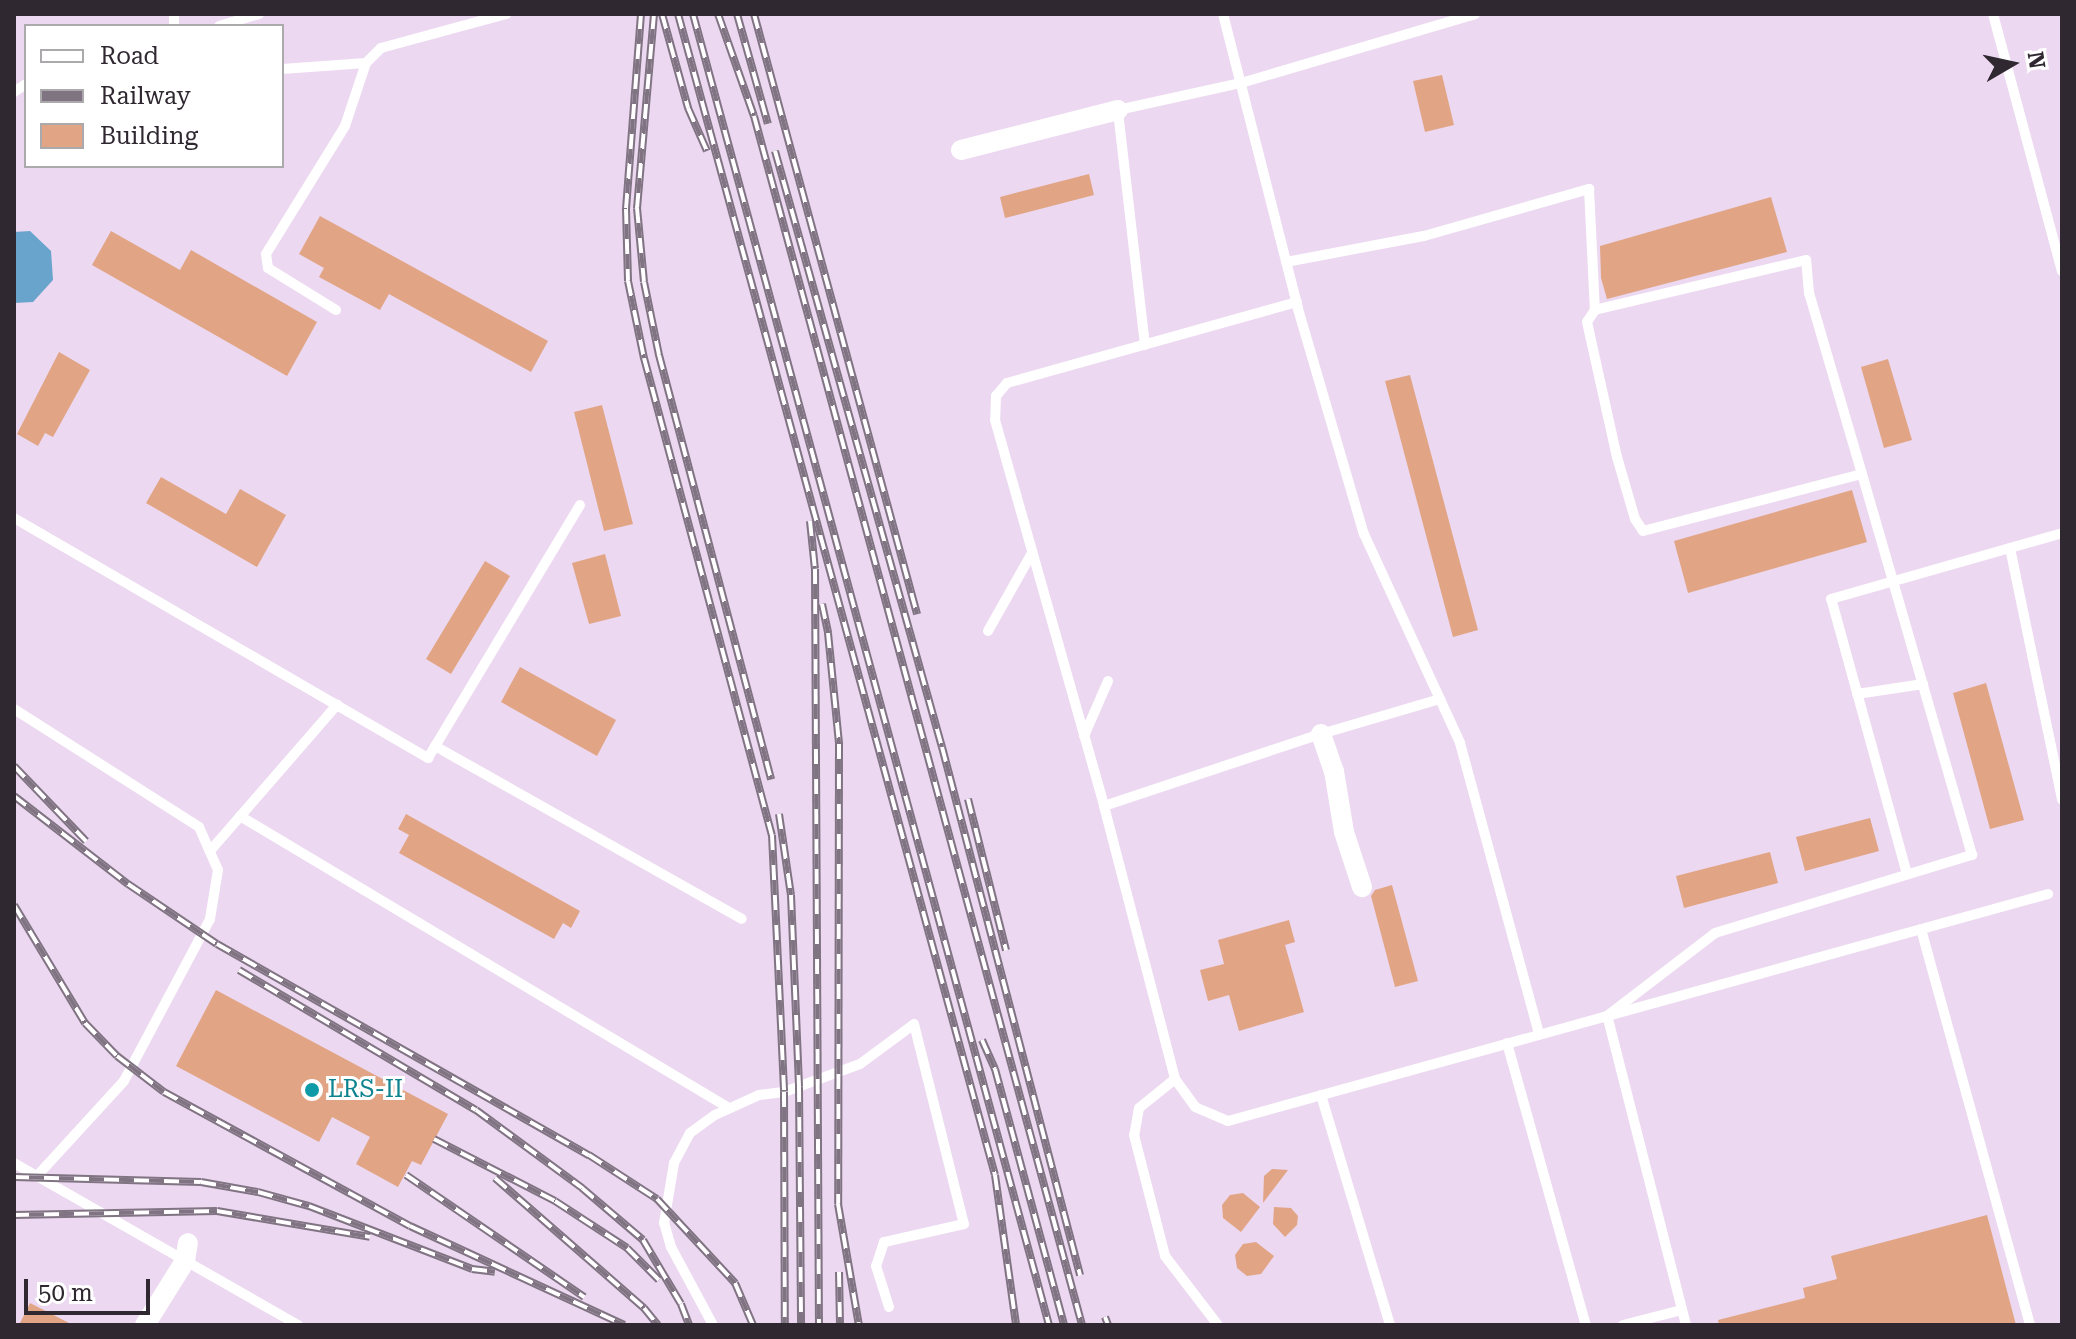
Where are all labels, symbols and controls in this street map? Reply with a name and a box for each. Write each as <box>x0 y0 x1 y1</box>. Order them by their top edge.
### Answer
legend <box>24 24 284 168</box>
north arrow <box>1972 24 2052 104</box>
text: Road <box>100 42 159 70</box>
text: N <box>2023 50 2050 70</box>
text: Railway <box>100 82 191 110</box>
text: Building <box>100 122 198 150</box>
place label: LRS-II <box>328 1076 403 1104</box>
marker: LRS-II <box>303 1081 321 1099</box>
scale bar <box>28 1263 154 1313</box>
text: 50 m <box>38 1279 93 1307</box>

